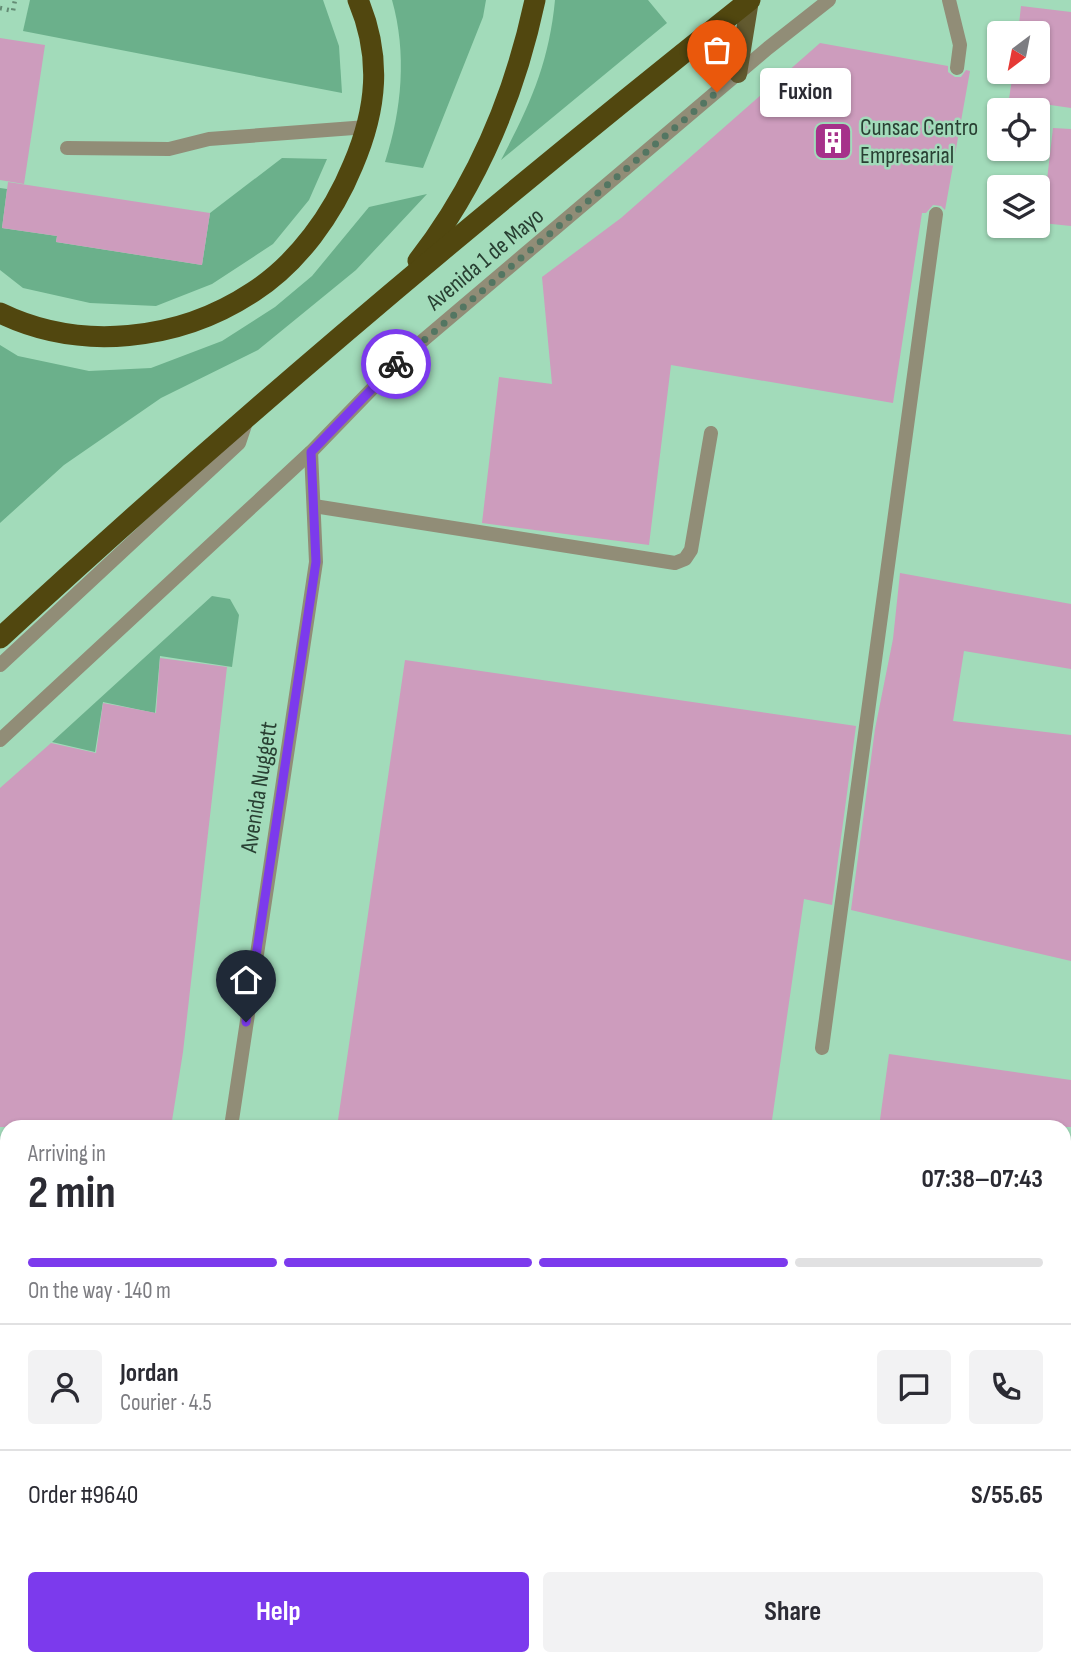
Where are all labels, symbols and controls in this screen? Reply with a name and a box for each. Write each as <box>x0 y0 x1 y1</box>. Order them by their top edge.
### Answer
pin <box>687 20 747 92</box>
north arrow <box>987 21 1050 84</box>
map controls <box>987 21 1050 238</box>
icon: bag <box>698 31 736 69</box>
callout: Fuxion <box>759 68 850 116</box>
text: Fuxion <box>779 78 832 106</box>
button: locate <box>987 98 1050 161</box>
place label: Cunsac Centro Empresarial <box>860 113 978 170</box>
building icon: Cunsac Centro Empresarial <box>812 120 854 162</box>
button: layers <box>987 175 1050 238</box>
street label: Avenida 1 de Mayo <box>420 201 550 317</box>
courier <box>361 329 431 399</box>
icon: bike <box>377 345 415 383</box>
street label: Avenida Nuggett <box>234 720 284 855</box>
pin <box>216 950 276 1022</box>
icon: home <box>227 961 265 999</box>
text: Arriving in <box>28 1140 106 1168</box>
text: 07:38–07:43 <box>921 1164 1043 1195</box>
text: 2 min <box>28 1166 116 1221</box>
text: On the way · 140 m <box>28 1277 171 1305</box>
button: person <box>28 1350 102 1424</box>
button: chat <box>877 1350 951 1424</box>
button: phone <box>969 1350 1043 1424</box>
text: Jordan <box>120 1358 178 1389</box>
text: Courier · 4.5 <box>120 1389 212 1417</box>
text: Order #9640 <box>28 1480 138 1511</box>
text: S/55.65 <box>971 1480 1043 1511</box>
button: Help <box>28 1572 529 1652</box>
button: Share <box>543 1572 1043 1652</box>

